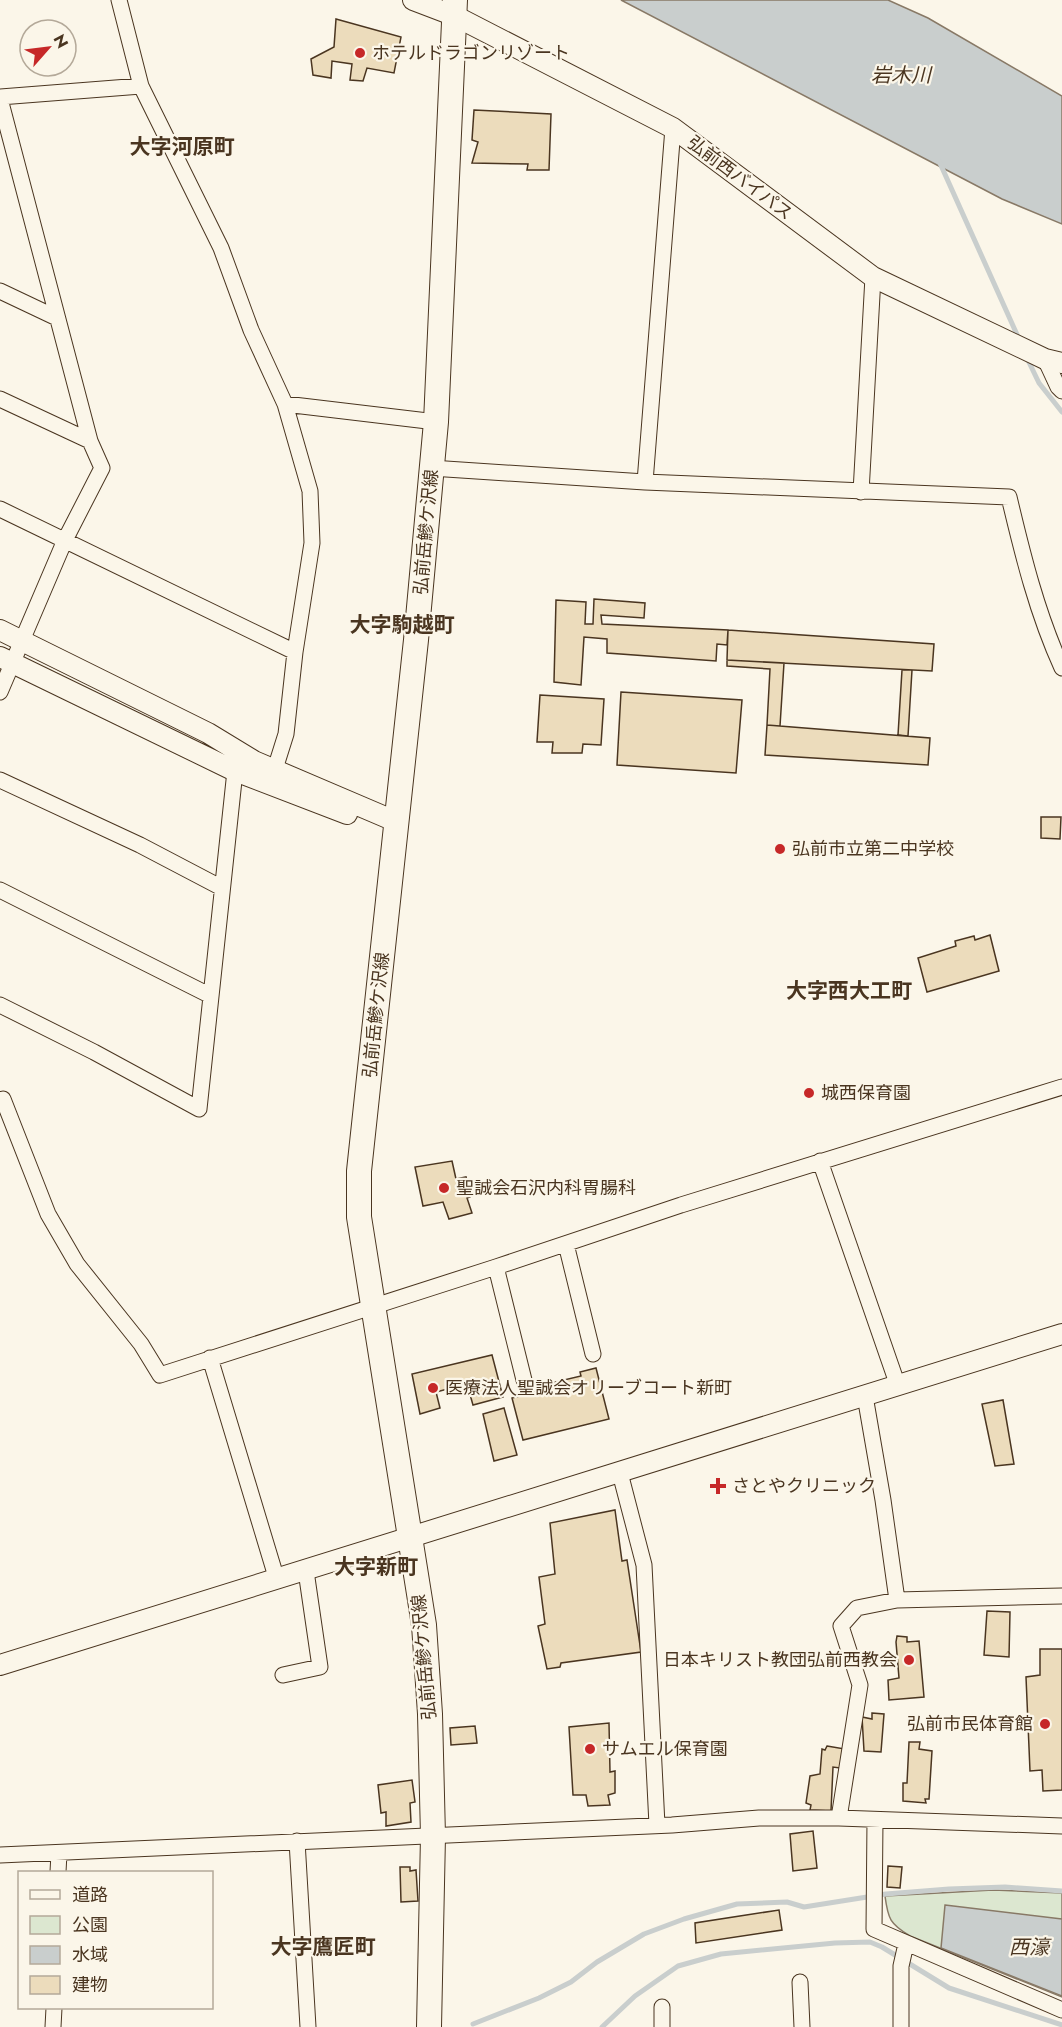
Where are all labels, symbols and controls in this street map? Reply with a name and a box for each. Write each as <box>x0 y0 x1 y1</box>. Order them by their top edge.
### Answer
north arrow <box>18 18 78 78</box>
text: N <box>48 30 74 52</box>
place label: ホテルドラゴンリゾート <box>372 40 570 66</box>
marker: ホテルドラゴンリゾート <box>353 46 367 60</box>
water label: 岩木川 <box>871 61 933 90</box>
street label: 弘前西バイパス <box>682 130 798 226</box>
district label: 大字河原町 <box>130 132 235 162</box>
street label: 弘前岳鰺ケ沢線 <box>408 468 444 596</box>
district label: 大字駒越町 <box>350 610 455 640</box>
place label: 弘前市立第二中学校 <box>792 836 954 862</box>
marker: 弘前市立第二中学校 <box>773 842 787 856</box>
street label: 弘前岳鰺ケ沢線 <box>356 951 396 1079</box>
district label: 大字西大工町 <box>786 976 912 1006</box>
place label: 城西保育園 <box>821 1080 911 1106</box>
marker: 城西保育園 <box>802 1086 816 1100</box>
place label: 聖誠会石沢内科胃腸科 <box>456 1175 636 1201</box>
marker: 聖誠会石沢内科胃腸科 <box>437 1181 451 1195</box>
place label: 医療法人聖誠会オリーブコート新町 <box>445 1375 732 1401</box>
marker: 医療法人聖誠会オリーブコート新町 <box>426 1381 440 1395</box>
place label: さとやクリニック <box>732 1473 876 1499</box>
marker: さとやクリニック <box>709 1477 727 1495</box>
district label: 大字新町 <box>334 1552 418 1582</box>
street label: 弘前岳鰺ケ沢線 <box>406 1593 442 1721</box>
place label: 日本キリスト教団弘前西教会 <box>663 1647 897 1673</box>
marker: 日本キリスト教団弘前西教会 <box>902 1653 916 1667</box>
place label: 弘前市民体育館 <box>907 1711 1033 1737</box>
marker: 弘前市民体育館 <box>1038 1717 1052 1731</box>
place label: サムエル保育園 <box>602 1736 728 1762</box>
marker: サムエル保育園 <box>583 1742 597 1756</box>
legend <box>18 1871 213 2009</box>
text: 道路 <box>72 1882 108 1908</box>
text: 公園 <box>72 1912 108 1938</box>
district label: 大字鷹匠町 <box>271 1932 376 1962</box>
water label: 西濠 <box>1009 1933 1052 1962</box>
text: 水域 <box>72 1942 108 1968</box>
text: 建物 <box>72 1972 108 1998</box>

